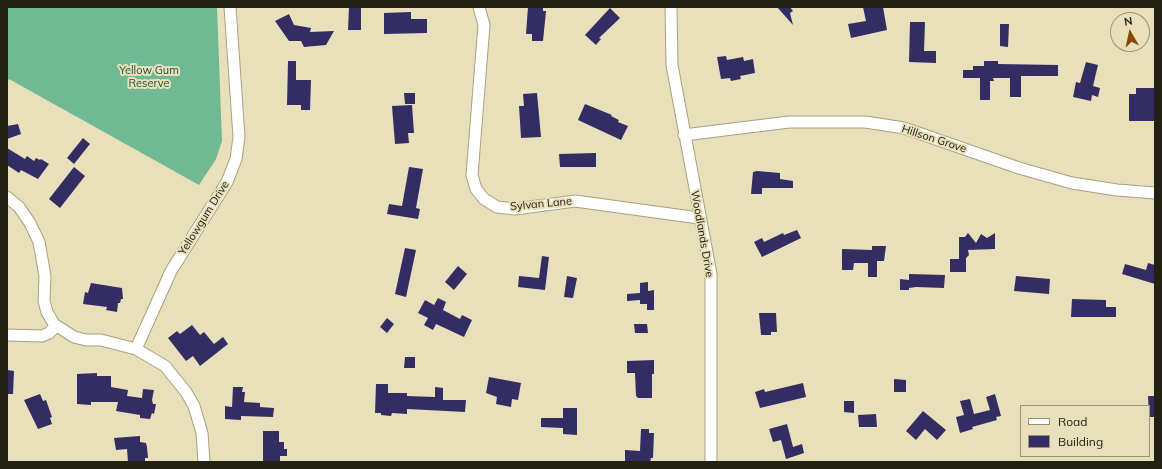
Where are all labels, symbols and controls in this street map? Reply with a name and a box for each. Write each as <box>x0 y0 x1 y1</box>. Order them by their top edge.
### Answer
north arrow <box>1110 12 1150 52</box>
text: N <box>1123 14 1133 29</box>
park label: Yellow Gum Reserve <box>119 64 179 90</box>
street label: Hillson Grove <box>900 122 968 156</box>
street label: Yellowgum Drive <box>176 179 232 257</box>
street label: Woodlands Drive <box>688 190 716 278</box>
street label: Sylvan Lane <box>510 195 572 213</box>
legend <box>1020 405 1150 457</box>
text: Road <box>1058 414 1087 429</box>
text: Building <box>1058 434 1103 449</box>

